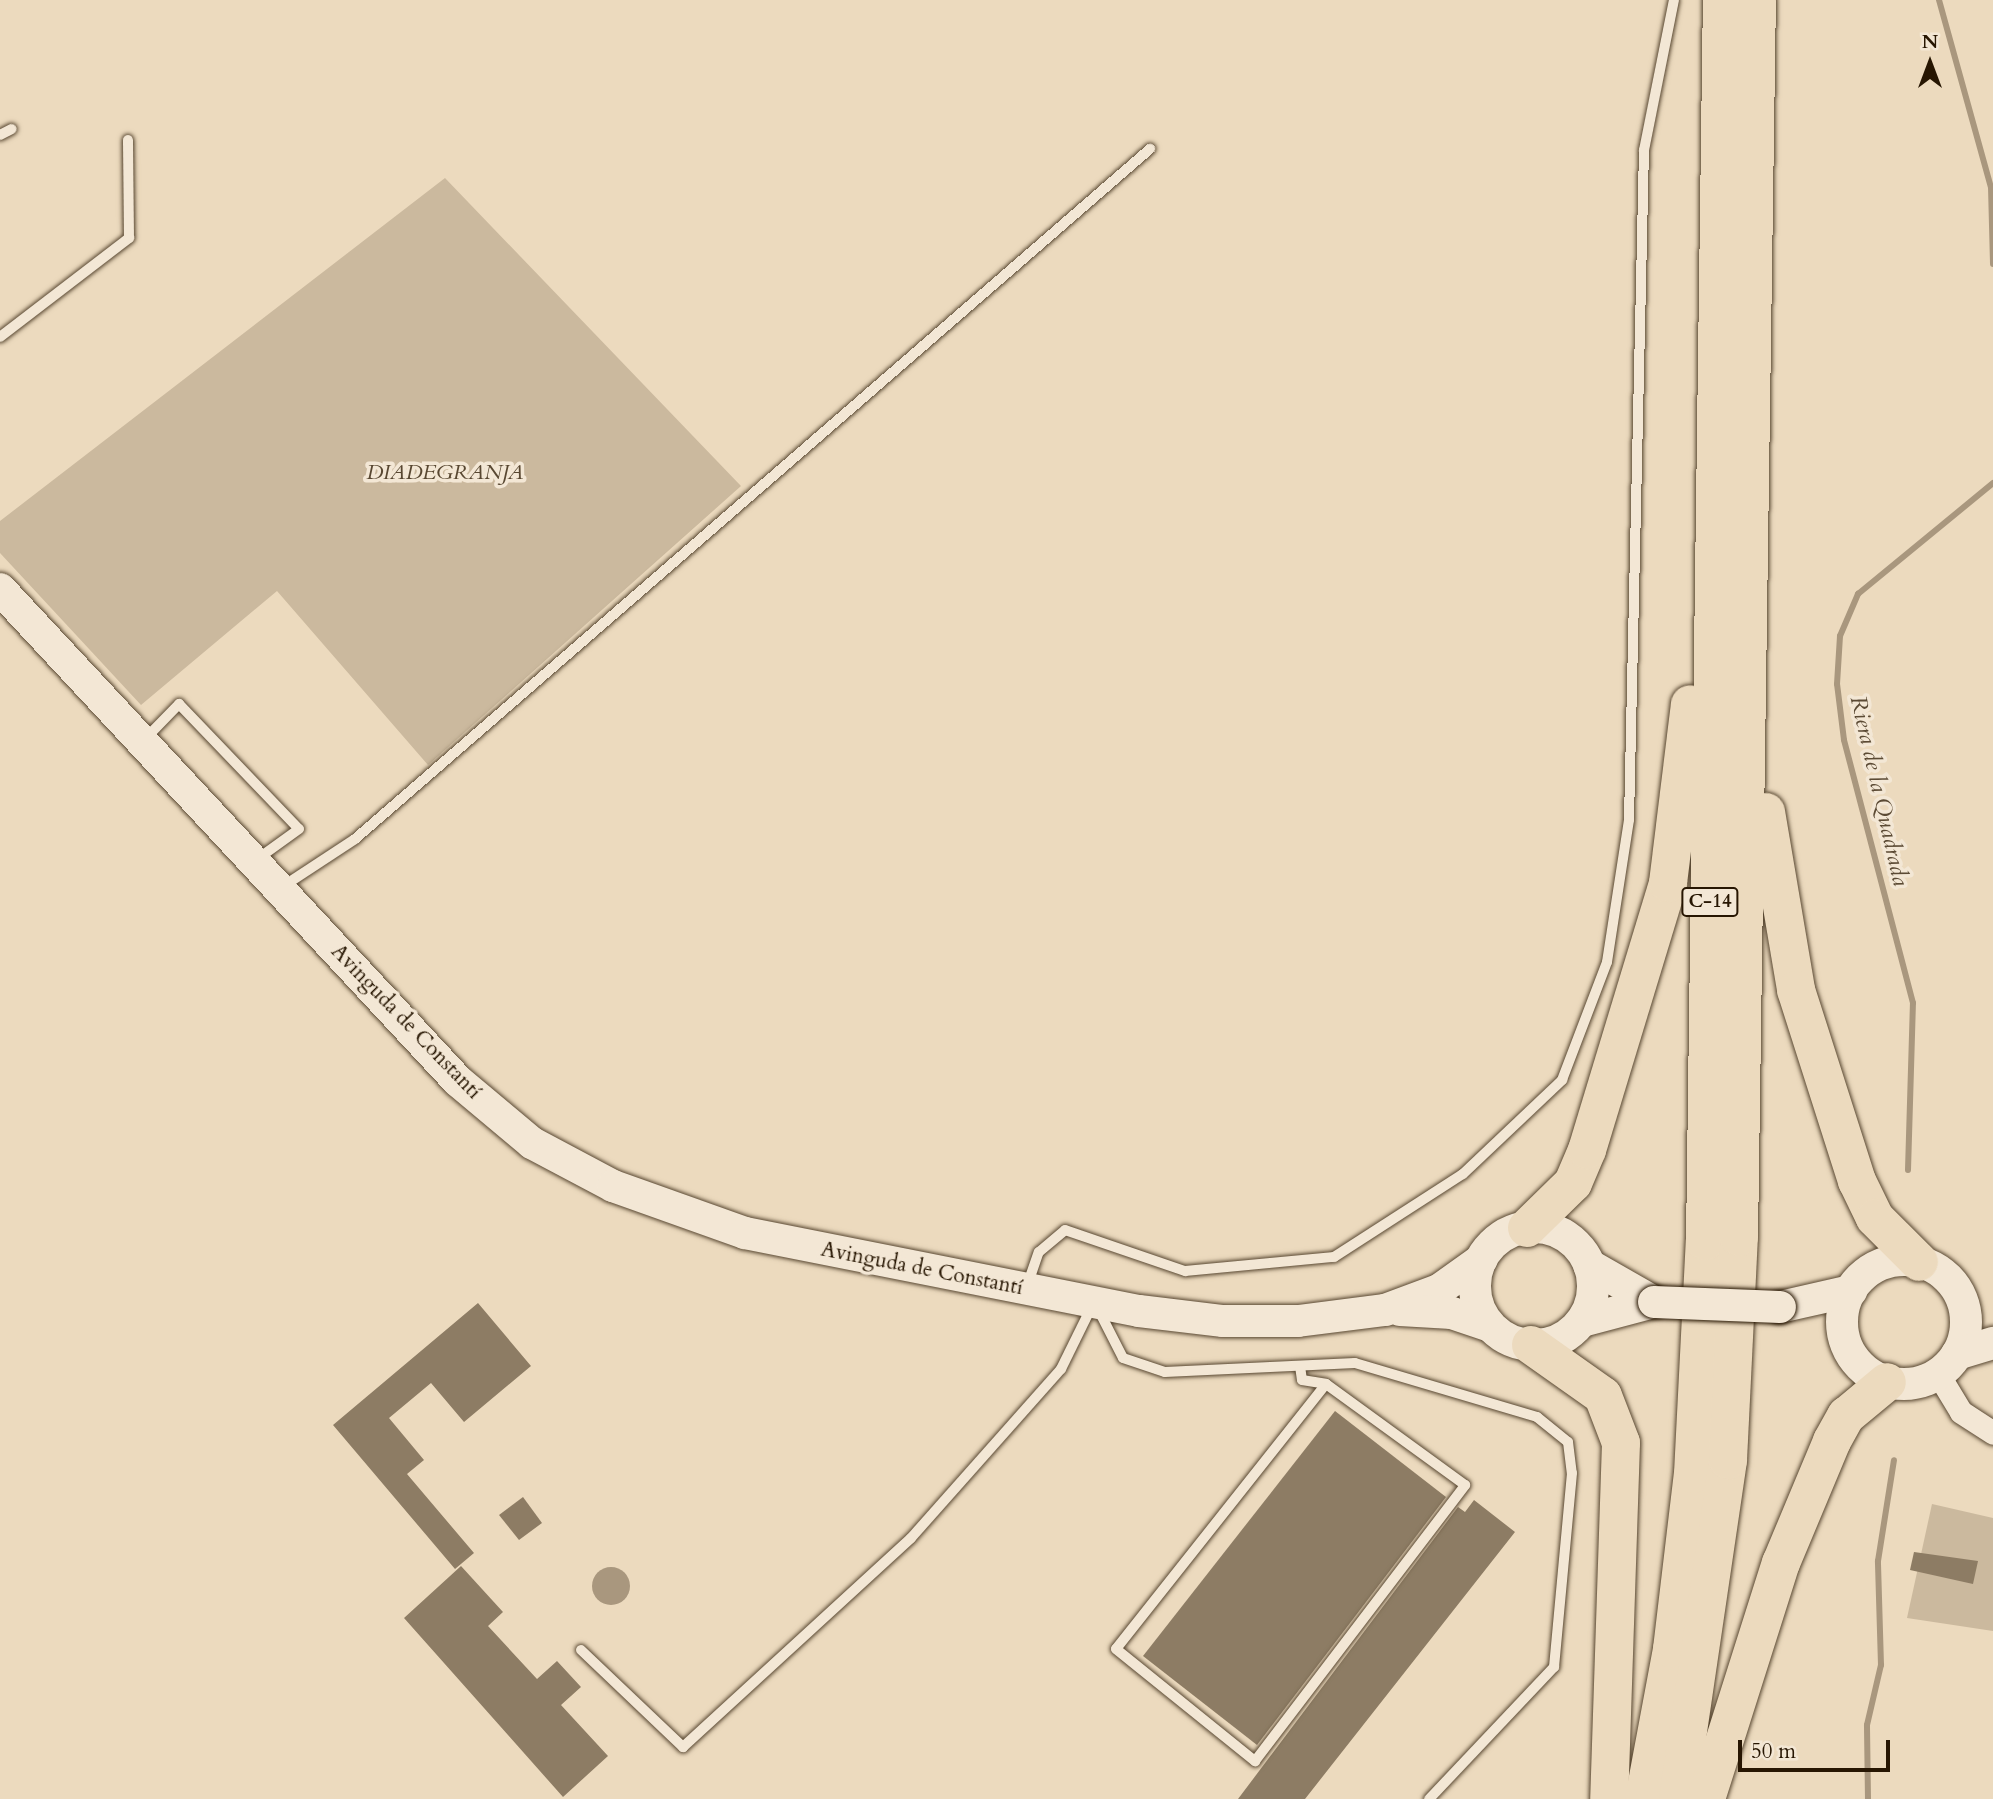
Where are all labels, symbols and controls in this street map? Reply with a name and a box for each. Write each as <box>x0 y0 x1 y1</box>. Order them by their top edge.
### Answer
north arrow <box>1895 28 1965 98</box>
text: N <box>1922 29 1938 55</box>
park label: DIADEGRANJA <box>366 460 524 486</box>
water label: Riera de la Quadrada <box>1844 693 1914 889</box>
road number: C-14 <box>1680 887 1740 918</box>
street label: Avinguda de Constantí <box>326 939 486 1105</box>
street label: Avinguda de Constantí <box>819 1237 1025 1301</box>
scale bar <box>1741 1726 1893 1770</box>
text: 50 m <box>1751 1737 1796 1766</box>

